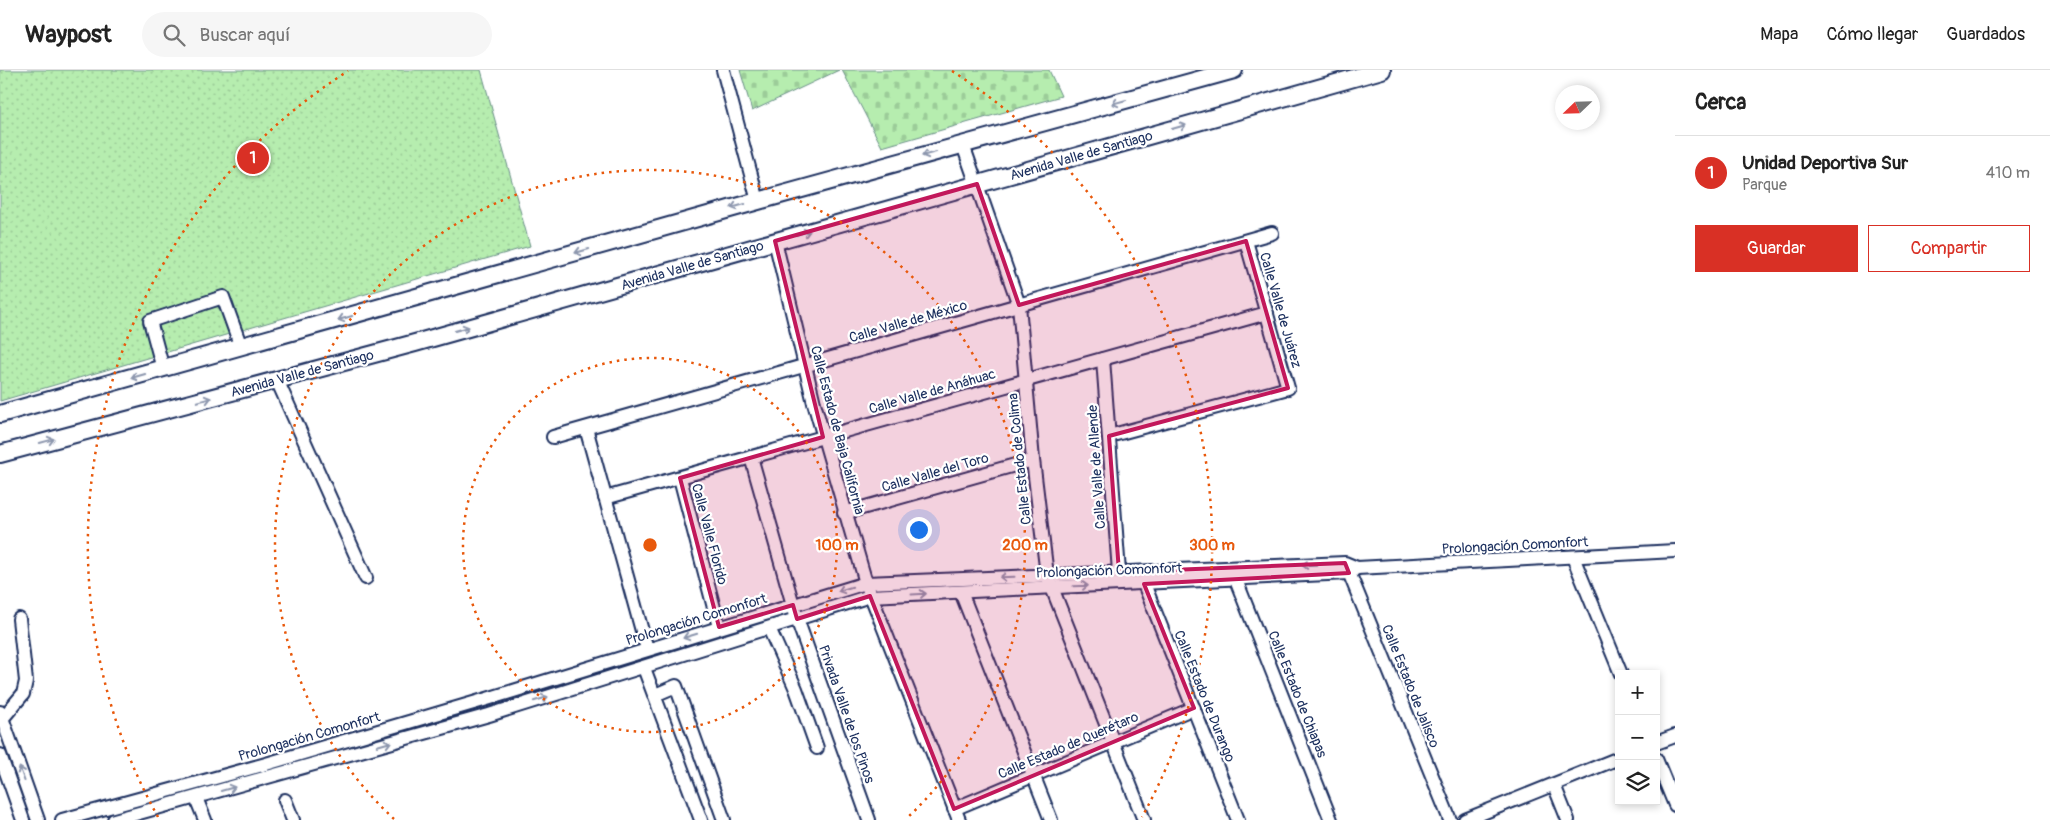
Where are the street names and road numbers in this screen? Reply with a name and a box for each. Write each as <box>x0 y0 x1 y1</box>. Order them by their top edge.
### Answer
street label: Avenida Valle de Santiago <box>1008 127 1155 184</box>
street label: Avenida Valle de Santiago <box>619 237 766 294</box>
street label: Calle Valle de Juárez <box>1256 250 1305 370</box>
street label: Calle Valle de México <box>847 296 970 346</box>
street label: Calle Estado de Baja California <box>807 344 868 516</box>
street label: Avenida Valle de Santiago <box>229 346 376 401</box>
street label: Calle Valle de Anáhuac <box>867 365 997 418</box>
street label: Calle Estado de Colima <box>1004 392 1035 526</box>
street label: Calle Valle de Allende <box>1084 404 1109 530</box>
street label: Calle Valle del Toro <box>880 449 991 496</box>
street label: Calle Valle Florido <box>688 482 731 587</box>
street label: Prolongación Comonfort <box>1441 533 1589 558</box>
street label: Prolongación Comonfort <box>1035 559 1183 582</box>
street label: Prolongación Comonfort <box>624 590 769 649</box>
street label: Calle Estado de Jalisco <box>1378 622 1443 751</box>
street label: Calle Estado de Durango <box>1170 628 1239 765</box>
street label: Calle Estado de Chiapas <box>1264 628 1331 761</box>
street label: Privada Valle de los Pinos <box>815 643 878 786</box>
street label: Prolongación Comonfort <box>236 708 382 765</box>
street label: Calle Estado de Querétaro <box>995 708 1141 783</box>

